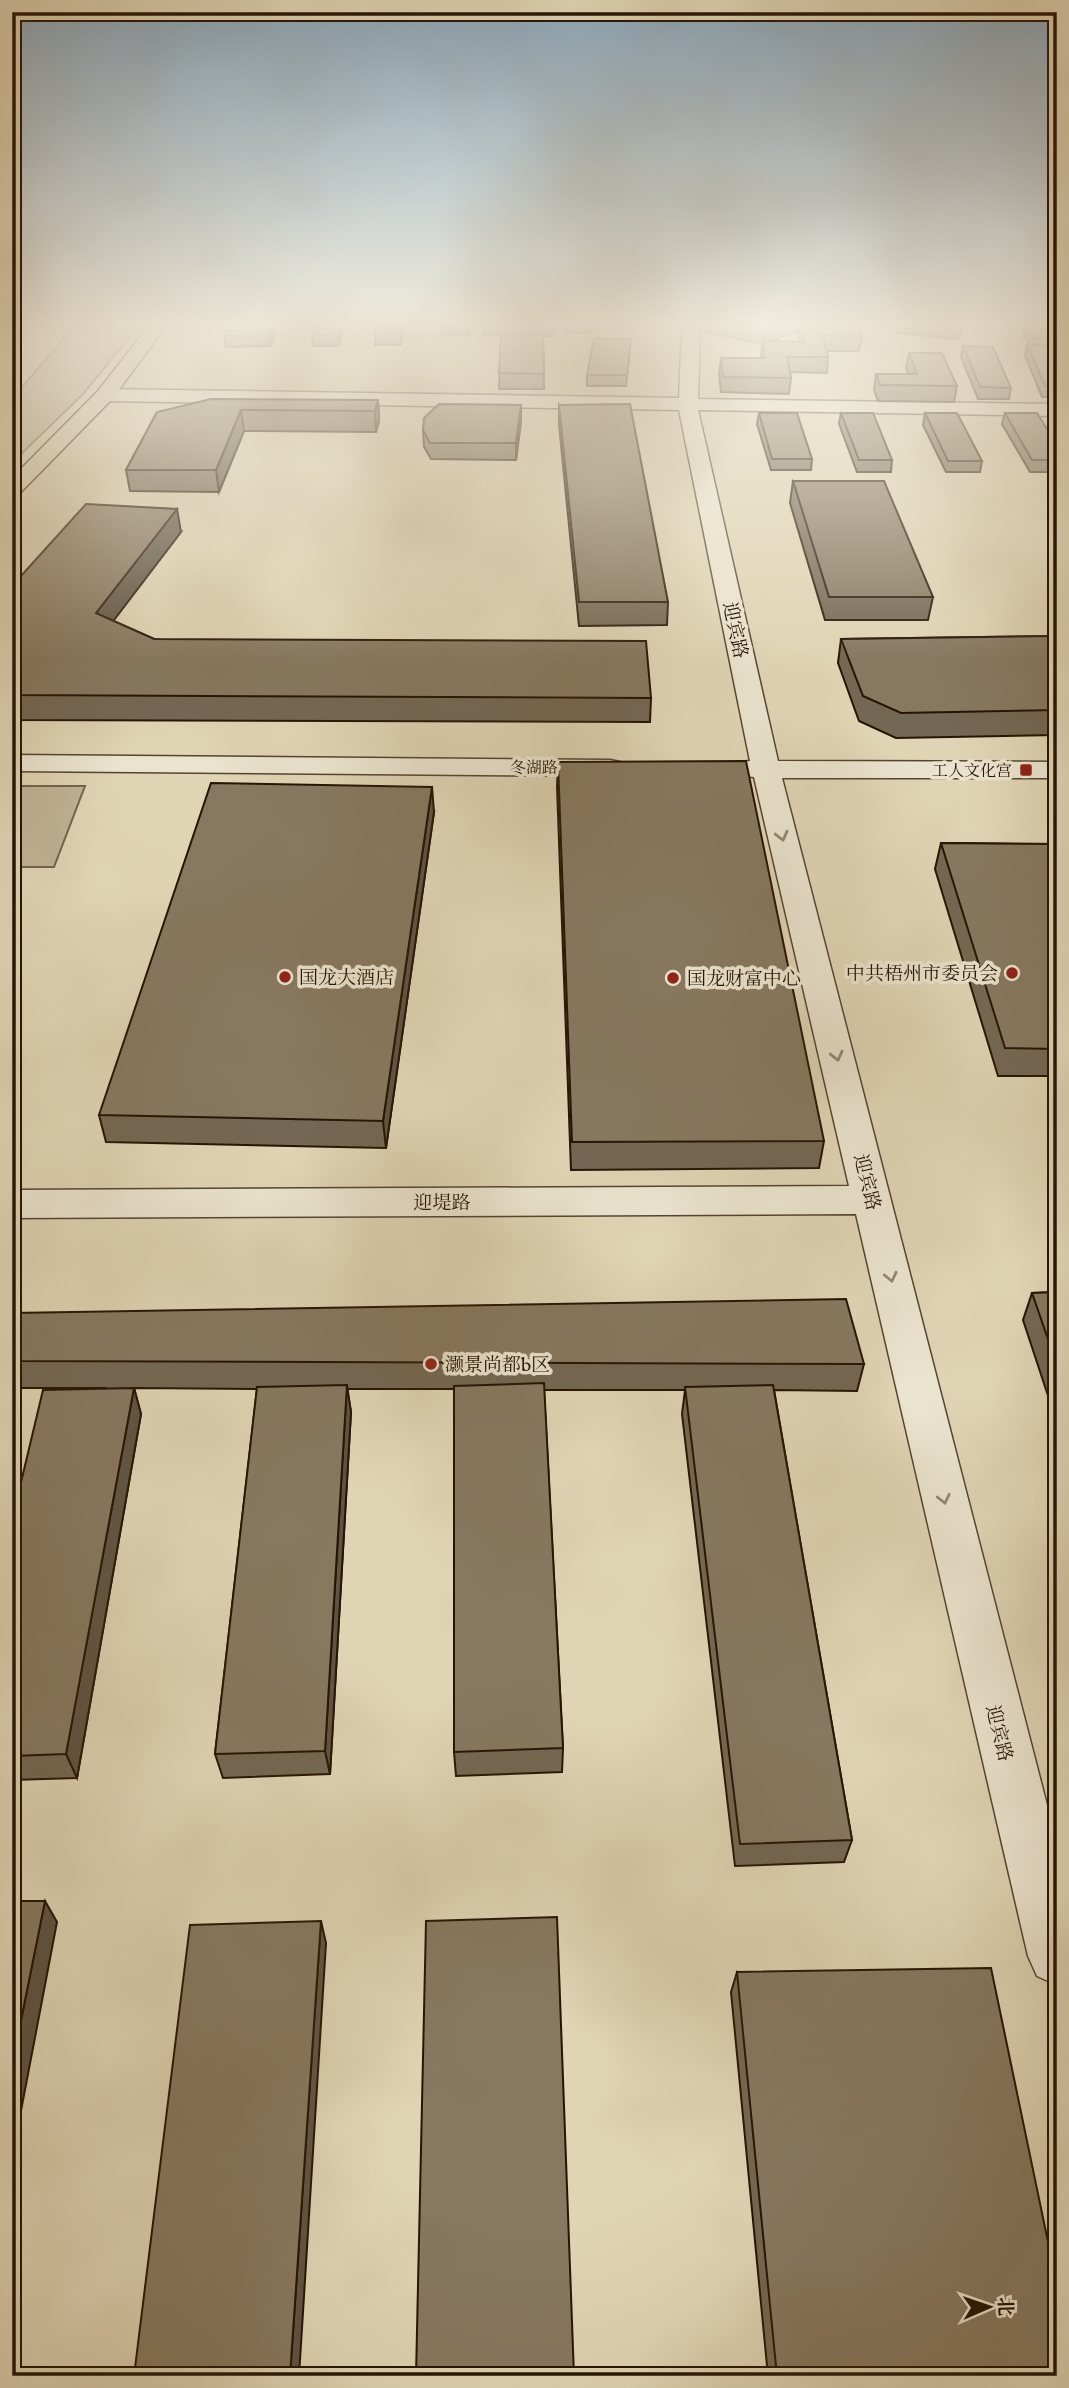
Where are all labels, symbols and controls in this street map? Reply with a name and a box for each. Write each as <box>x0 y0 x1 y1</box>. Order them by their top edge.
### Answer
street label: 迎宾路 <box>716 600 752 661</box>
street label: 冬湖路 <box>510 759 558 779</box>
place label: 工人文化宫 <box>932 762 1012 782</box>
marker: 工人文化宫 <box>1018 762 1034 778</box>
one-way arrow <box>774 829 788 841</box>
place label: 中共梧州市委员会 <box>846 963 998 987</box>
marker: 中共梧州市委员会 <box>1004 965 1020 981</box>
place label: 国龙大酒店 <box>299 967 394 991</box>
place label: 国龙财富中心 <box>687 968 801 992</box>
marker: 国龙大酒店 <box>277 969 293 985</box>
marker: 国龙财富中心 <box>665 970 681 986</box>
one-way arrow <box>829 1050 843 1062</box>
street label: 迎宾路 <box>848 1152 885 1213</box>
street label: 迎堤路 <box>413 1192 471 1216</box>
one-way arrow <box>883 1271 897 1283</box>
place label: 灏景尚都b区 <box>445 1354 550 1378</box>
marker: 灏景尚都b区 <box>423 1356 439 1372</box>
one-way arrow <box>936 1493 950 1505</box>
street label: 迎宾路 <box>980 1703 1017 1764</box>
north arrow <box>954 2272 1024 2342</box>
text: 北 <box>992 2297 1016 2316</box>

